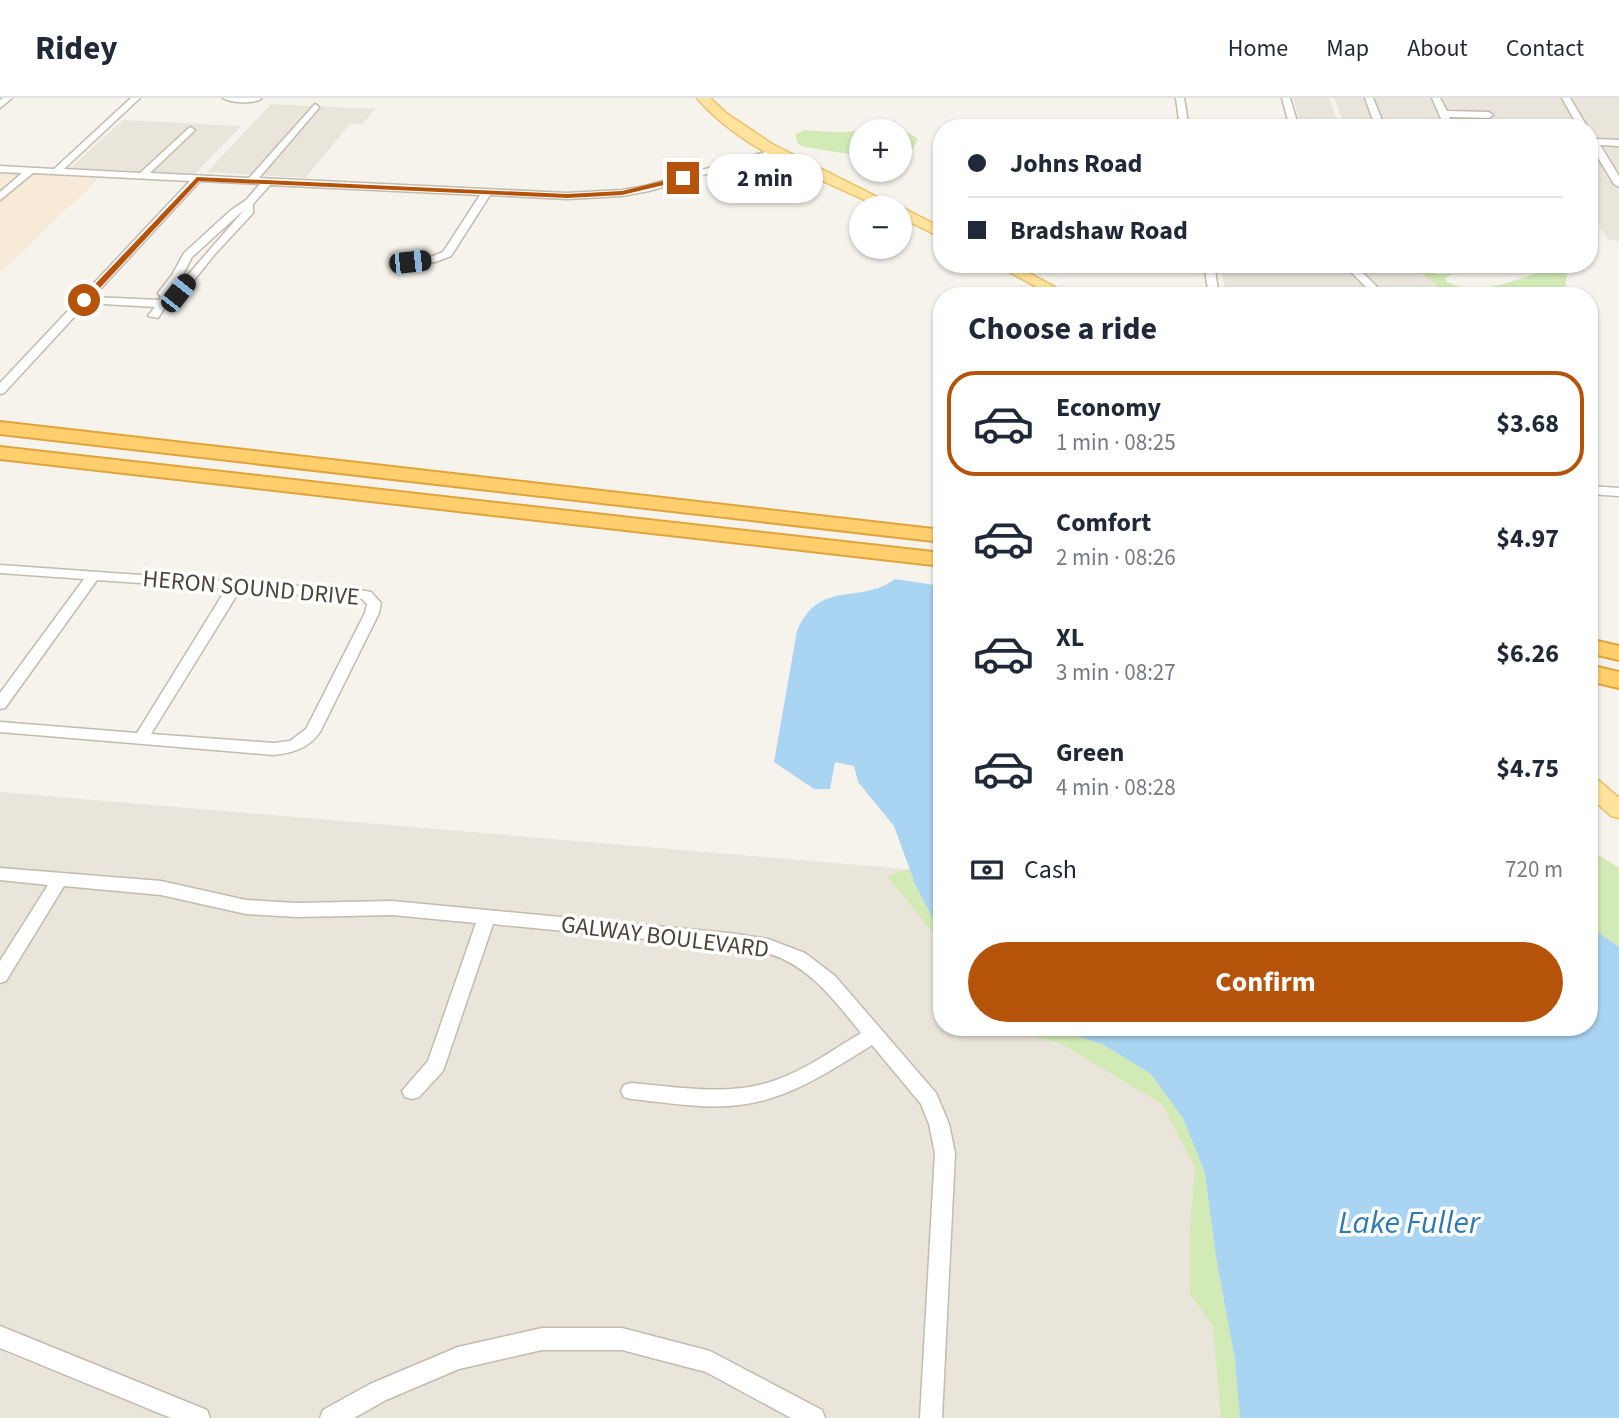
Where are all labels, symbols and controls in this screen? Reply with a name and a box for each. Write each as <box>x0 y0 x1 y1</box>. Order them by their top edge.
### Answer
text: Ridey <box>35 25 117 72</box>
text: Home <box>1228 31 1288 66</box>
text: Map <box>1326 31 1369 66</box>
text: About <box>1407 31 1468 66</box>
text: Contact <box>1506 31 1584 66</box>
map controls <box>849 119 912 259</box>
button: + <box>849 119 912 182</box>
text: Johns Road <box>1010 145 1143 182</box>
callout: 2 min <box>708 154 823 202</box>
route end <box>667 162 699 194</box>
text: 2 min <box>737 162 793 195</box>
button: − <box>849 196 912 259</box>
text: Bradshaw Road <box>1010 212 1188 249</box>
car <box>389 249 432 275</box>
car <box>157 270 200 316</box>
route start <box>68 284 100 316</box>
text: Choose a ride <box>968 306 1157 352</box>
text: Economy <box>1056 389 1161 426</box>
icon: car <box>972 392 1035 455</box>
text: $3.68 <box>1496 405 1559 442</box>
text: 1 min · 08:25 <box>1056 426 1176 459</box>
text: Comfort <box>1056 504 1151 541</box>
icon: car <box>972 507 1035 570</box>
text: $4.97 <box>1496 520 1559 557</box>
text: 2 min · 08:26 <box>1056 541 1176 574</box>
street label: HERON SOUND DRIVE <box>141 561 361 615</box>
text: XL <box>1056 619 1084 656</box>
icon: car <box>972 622 1035 685</box>
text: $6.26 <box>1496 635 1559 672</box>
text: 3 min · 08:27 <box>1056 656 1176 689</box>
text: Green <box>1056 734 1124 771</box>
icon: car <box>972 737 1035 800</box>
text: $4.75 <box>1496 750 1559 787</box>
text: 4 min · 08:28 <box>1056 771 1176 804</box>
icon: cash <box>968 851 1006 889</box>
text: Cash <box>1024 851 1077 888</box>
text: 720 m <box>1505 853 1563 886</box>
street label: GALWAY BOULEVARD <box>559 907 771 967</box>
button: Confirm <box>968 942 1563 1022</box>
water label: Lake Fuller <box>1338 1200 1482 1246</box>

